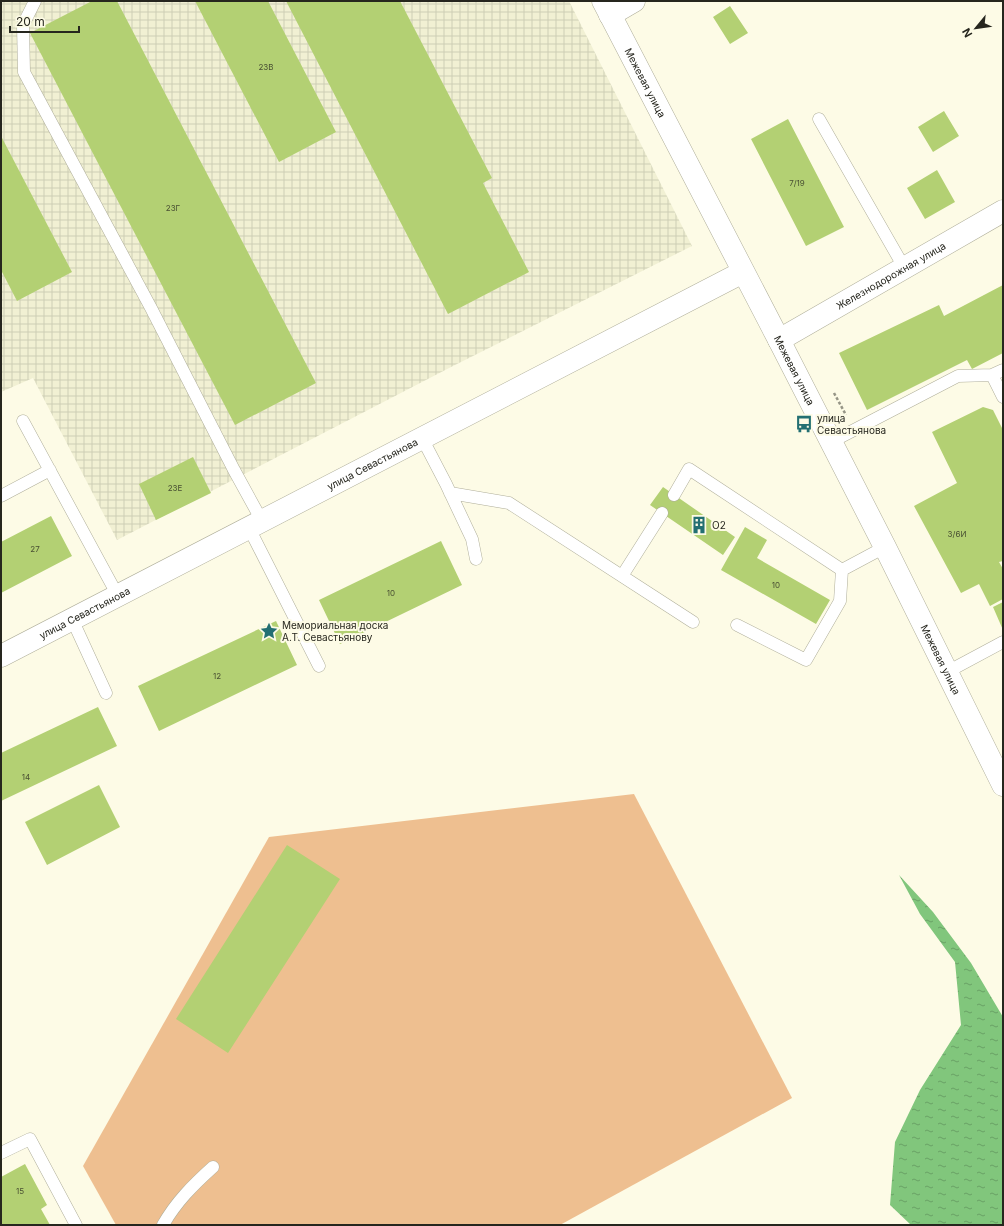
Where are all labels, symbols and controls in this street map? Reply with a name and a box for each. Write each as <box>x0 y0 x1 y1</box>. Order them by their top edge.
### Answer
scale bar <box>10 8 79 34</box>
north arrow <box>956 8 996 48</box>
text: 20 m <box>16 14 45 29</box>
text: N <box>959 26 975 40</box>
street label: Межевая улица <box>622 46 668 119</box>
house number: 23В <box>258 62 274 72</box>
house number: 7/19 <box>789 178 805 188</box>
house number: 23Г <box>166 203 181 213</box>
street label: Железнодорожная улица <box>834 239 948 312</box>
street label: Межевая улица <box>772 334 817 407</box>
place label: улица Севастьянова <box>817 412 886 436</box>
bus stop icon: улица Севастьянова <box>794 414 814 434</box>
street label: улица Севастьянова <box>325 435 420 492</box>
house number: 23Е <box>168 483 183 493</box>
building icon: O2 <box>689 515 709 535</box>
place label: O2 <box>712 519 726 531</box>
house number: 3/6И <box>948 529 966 539</box>
house number: 27 <box>30 544 40 554</box>
house number: 10 <box>772 580 780 590</box>
street label: улица Севастьянова <box>37 584 132 641</box>
house number: 10 <box>387 588 395 598</box>
place label: Мемориальная доска А.Т. Севастьянову <box>282 619 388 643</box>
place icon: Мемориальная доска А.Т. Севастьянову <box>259 621 279 641</box>
street label: Межевая улица <box>918 622 963 696</box>
house number: 12 <box>213 671 221 681</box>
house number: 14 <box>22 772 30 782</box>
house number: 15 <box>16 1186 24 1196</box>

